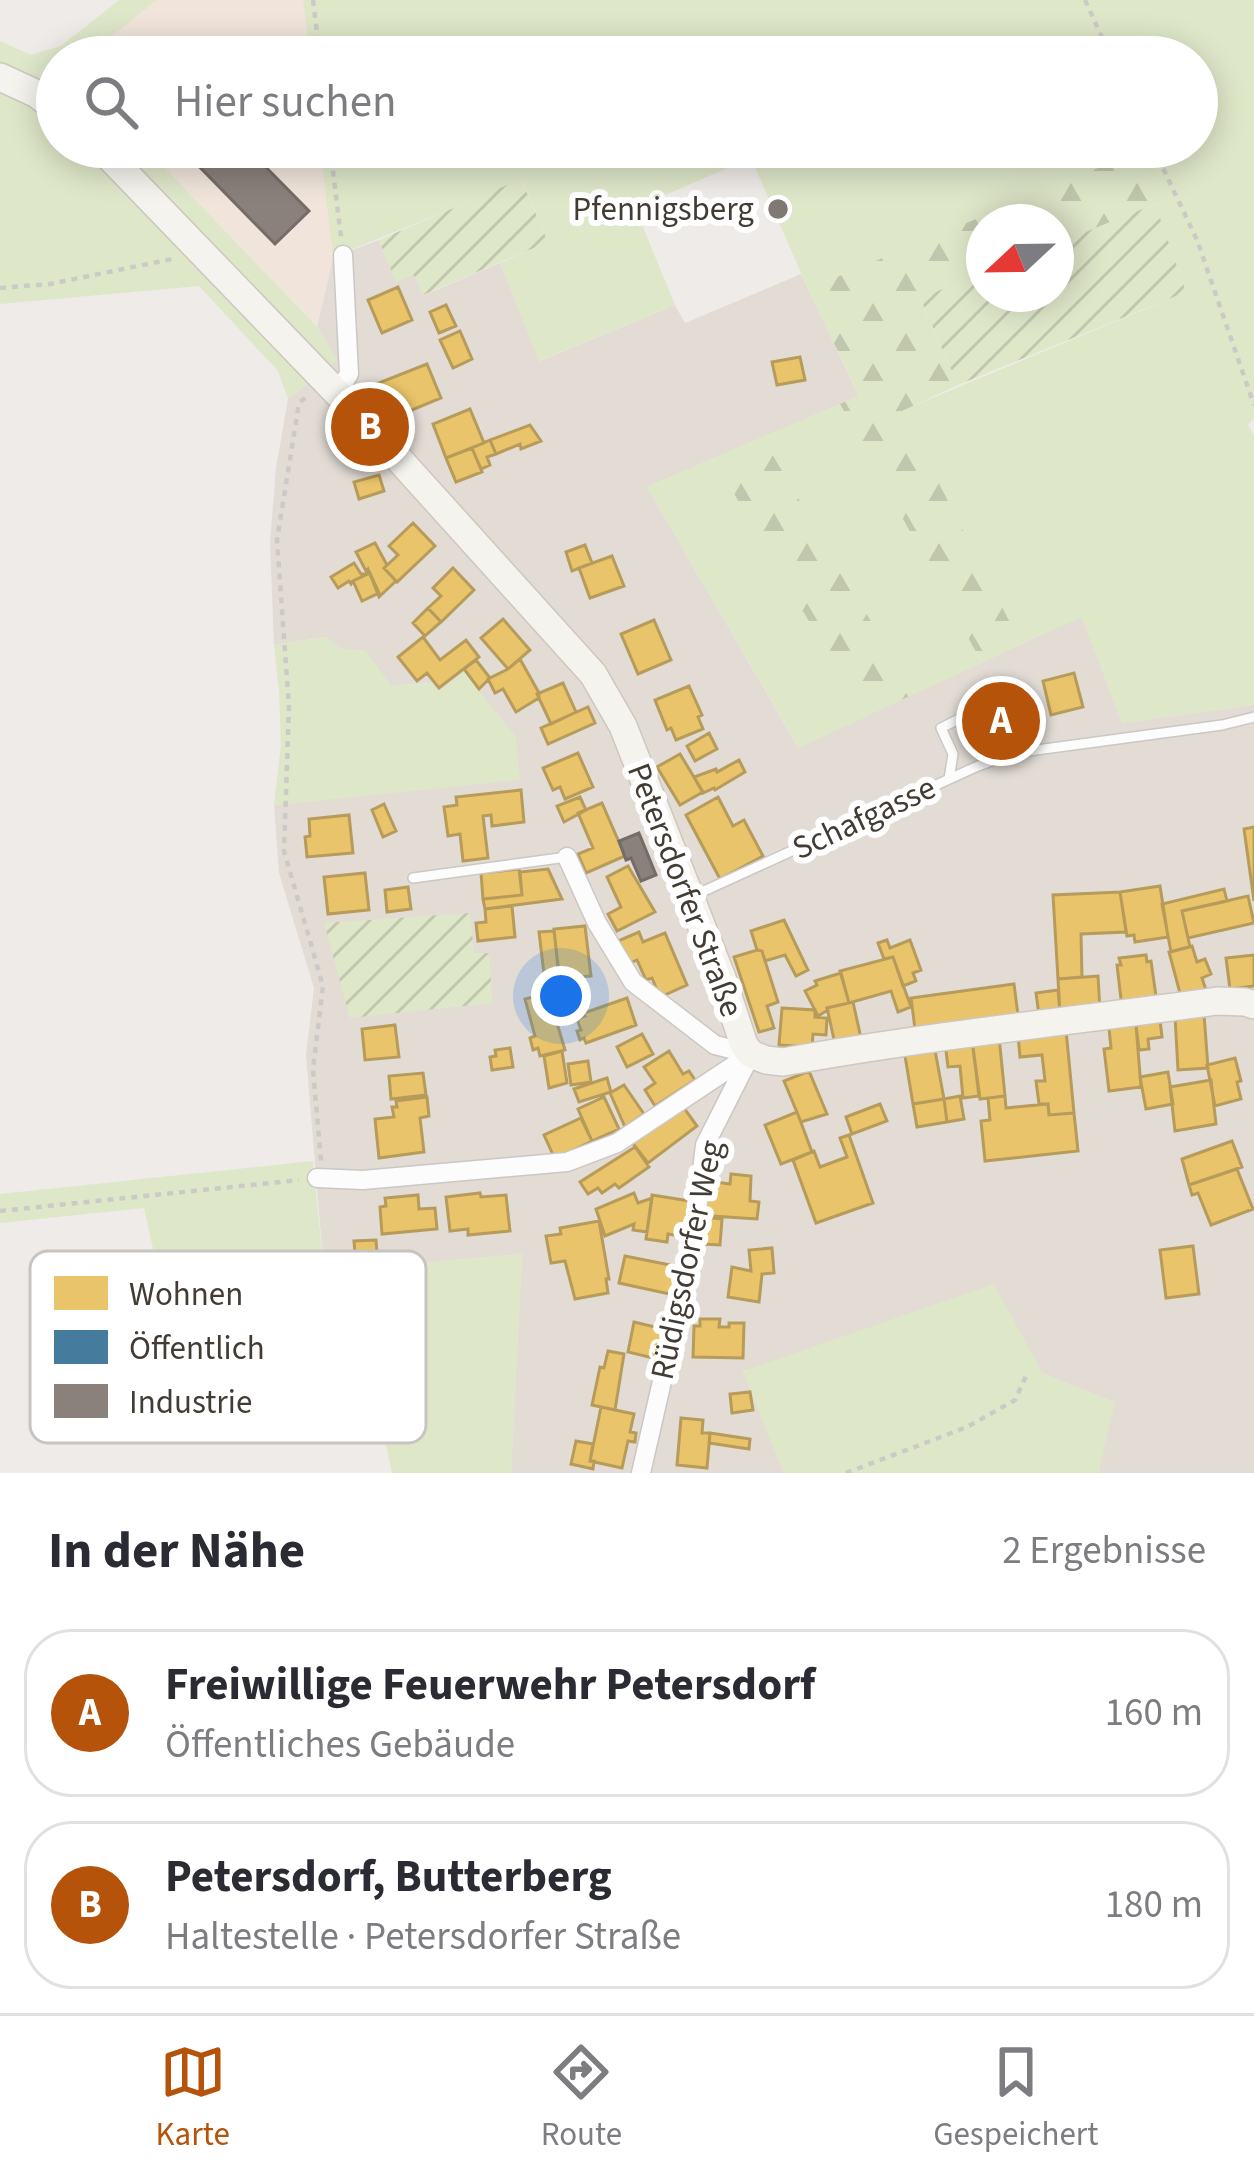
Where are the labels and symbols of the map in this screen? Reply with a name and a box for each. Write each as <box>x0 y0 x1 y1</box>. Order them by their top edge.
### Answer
place label: Pfennigsberg <box>573 186 754 233</box>
marker: Pfennigsberg <box>765 196 791 222</box>
north arrow <box>966 204 1074 312</box>
pin: B <box>331 382 409 472</box>
pin: A <box>962 676 1040 766</box>
street label: Petersdorfer Straße <box>615 756 755 1024</box>
street label: Schafgasse <box>785 764 943 872</box>
your location <box>531 966 591 1026</box>
street label: Rüdigsdorfer Weg <box>639 1136 735 1384</box>
legend <box>30 1251 426 1443</box>
text: Wohnen <box>129 1271 243 1318</box>
text: Öffentlich <box>129 1325 265 1372</box>
text: Industrie <box>129 1379 252 1426</box>

